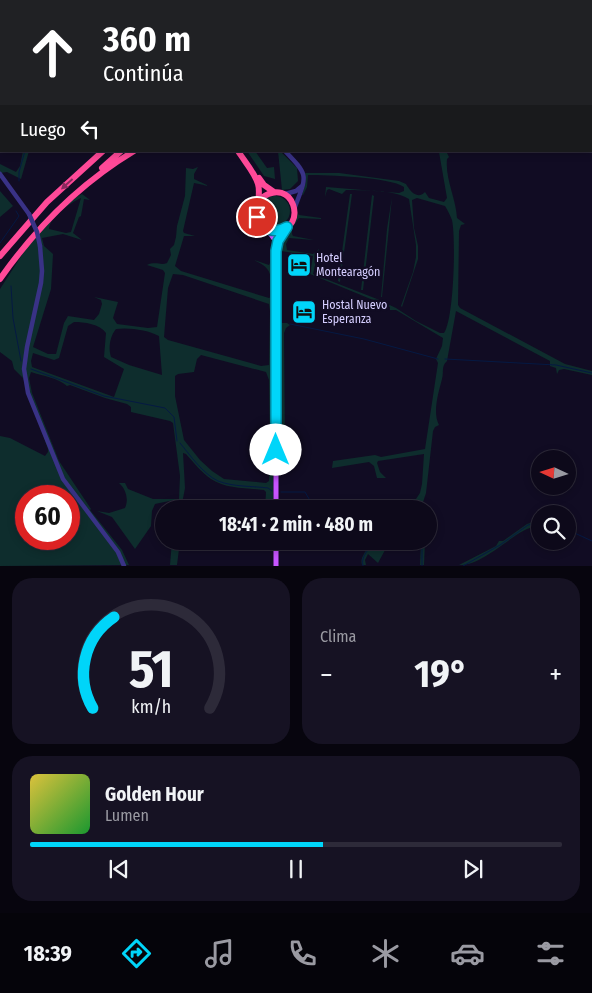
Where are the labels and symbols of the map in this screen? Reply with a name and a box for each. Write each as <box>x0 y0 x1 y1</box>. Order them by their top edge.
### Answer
one-way arrow <box>62 178 74 190</box>
pin <box>236 196 278 238</box>
place label: Hotel Montearagón <box>316 251 380 279</box>
hotel icon: Hotel Montearagón <box>286 252 312 278</box>
place label: Hostal Nuevo Esperanza <box>322 298 387 326</box>
hotel icon: Hostal Nuevo Esperanza <box>291 299 317 325</box>
position arrow <box>249 423 301 475</box>
north arrow <box>531 450 576 495</box>
speed limit sign: 60 <box>15 485 80 550</box>

